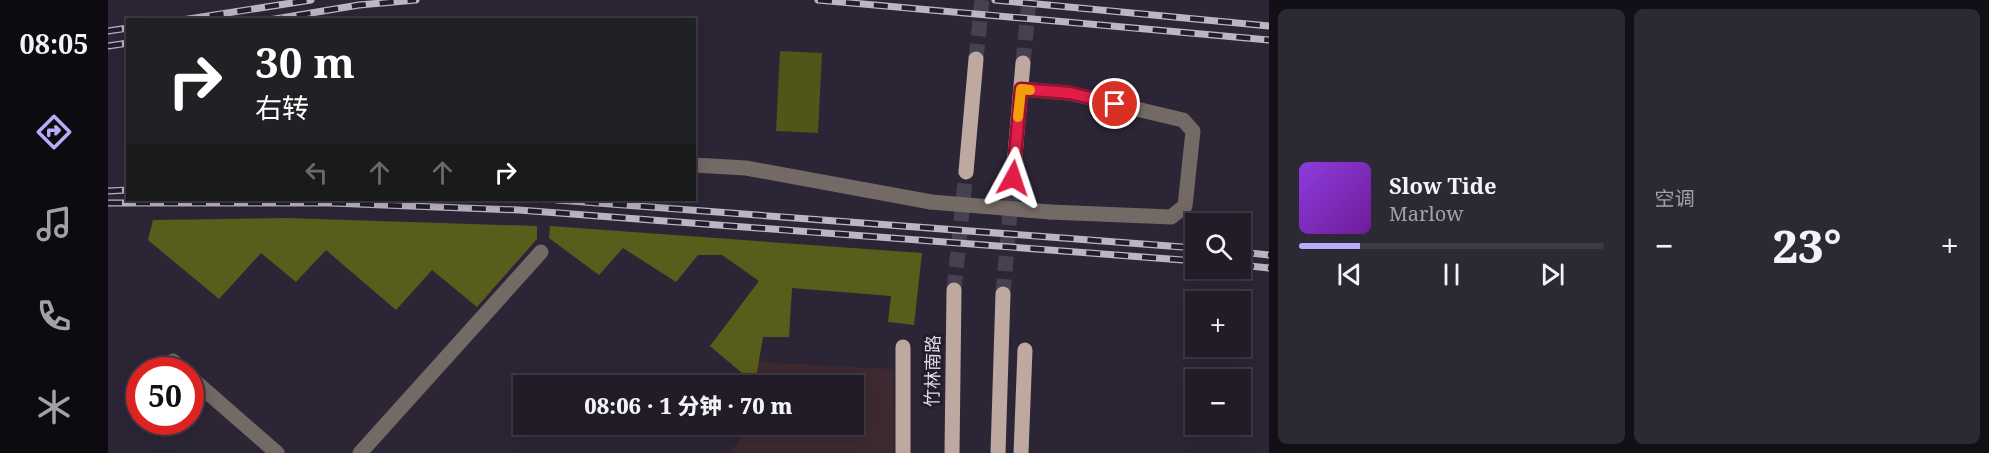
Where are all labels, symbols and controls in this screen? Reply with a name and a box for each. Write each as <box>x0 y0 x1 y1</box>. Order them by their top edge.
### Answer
text: 08:05 <box>19 25 89 62</box>
text: 30 m <box>255 33 355 90</box>
icon: right <box>156 42 234 120</box>
pin <box>1089 78 1140 129</box>
icon: arrive <box>1098 87 1131 120</box>
text: 右转 <box>255 89 309 126</box>
icon: directions <box>33 111 75 153</box>
position arrow <box>981 146 1045 210</box>
icon: left <box>300 156 333 189</box>
icon: ahead <box>363 156 396 189</box>
icon: ahead <box>426 156 459 189</box>
icon: right <box>489 156 522 189</box>
text: Slow Tide <box>1389 170 1497 200</box>
text: 空调 <box>1655 185 1695 212</box>
text: Marlow <box>1389 200 1463 227</box>
icon: music <box>33 203 75 245</box>
map controls <box>1185 213 1251 435</box>
button: search <box>1185 213 1251 279</box>
text: 23° <box>1773 215 1842 276</box>
text: − <box>1655 223 1674 268</box>
text: + <box>1941 223 1959 268</box>
icon: previous <box>1333 258 1366 291</box>
icon: pause <box>1435 258 1468 291</box>
icon: next <box>1536 258 1569 291</box>
button: + <box>1185 291 1251 357</box>
icon: phone <box>33 295 75 337</box>
street label: 竹林南路 <box>919 335 945 407</box>
speed limit sign: 50 <box>126 357 204 435</box>
button: − <box>1185 369 1251 435</box>
icon: climate <box>33 386 75 428</box>
text: 08:06 · 1 分钟 · 70 m <box>584 390 793 420</box>

